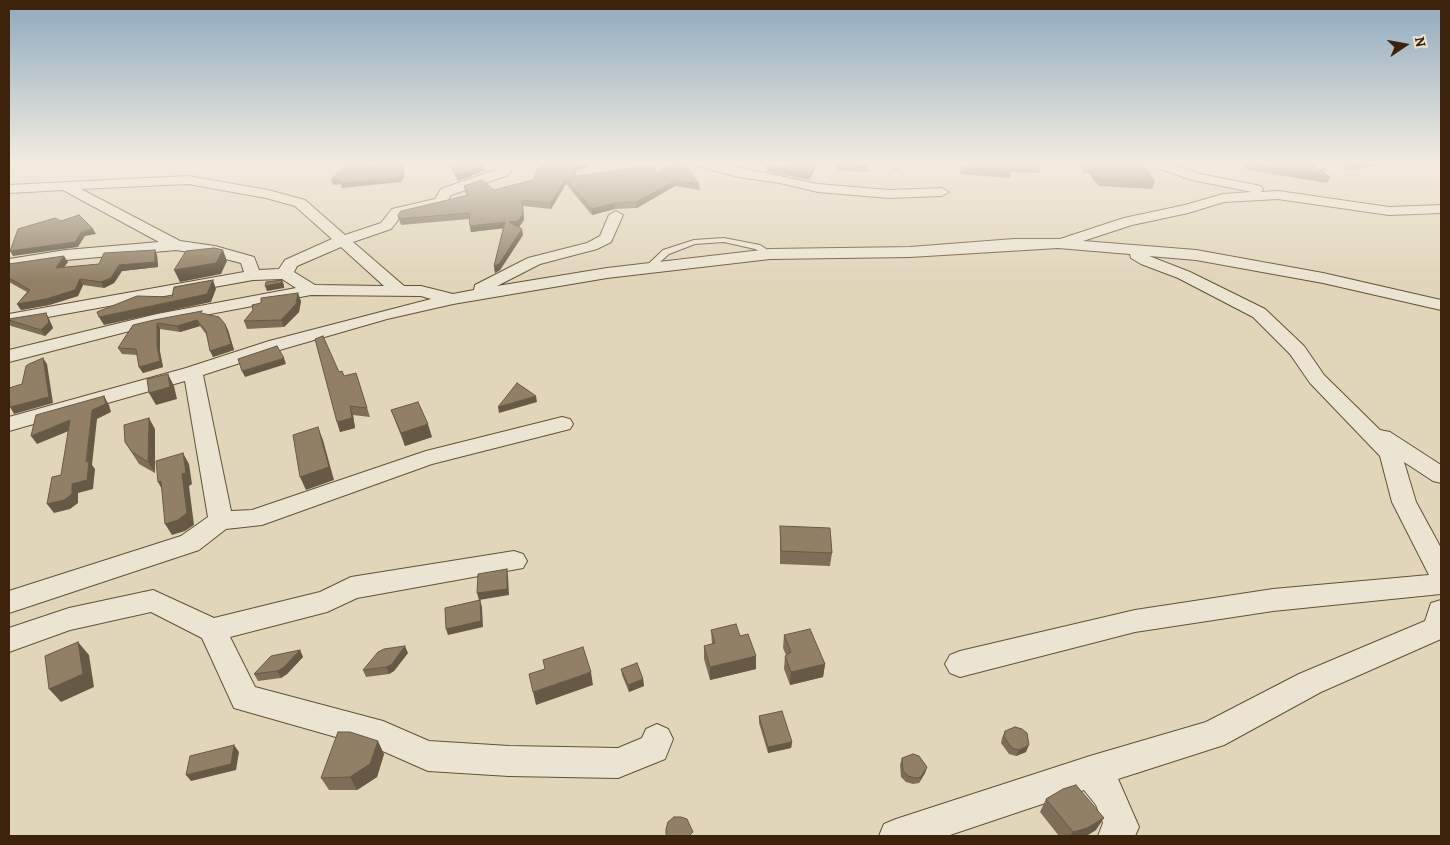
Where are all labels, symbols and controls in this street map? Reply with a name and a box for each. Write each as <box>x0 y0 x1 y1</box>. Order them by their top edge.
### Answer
north arrow <box>1380 20 1430 70</box>
text: N <box>1410 35 1431 49</box>

